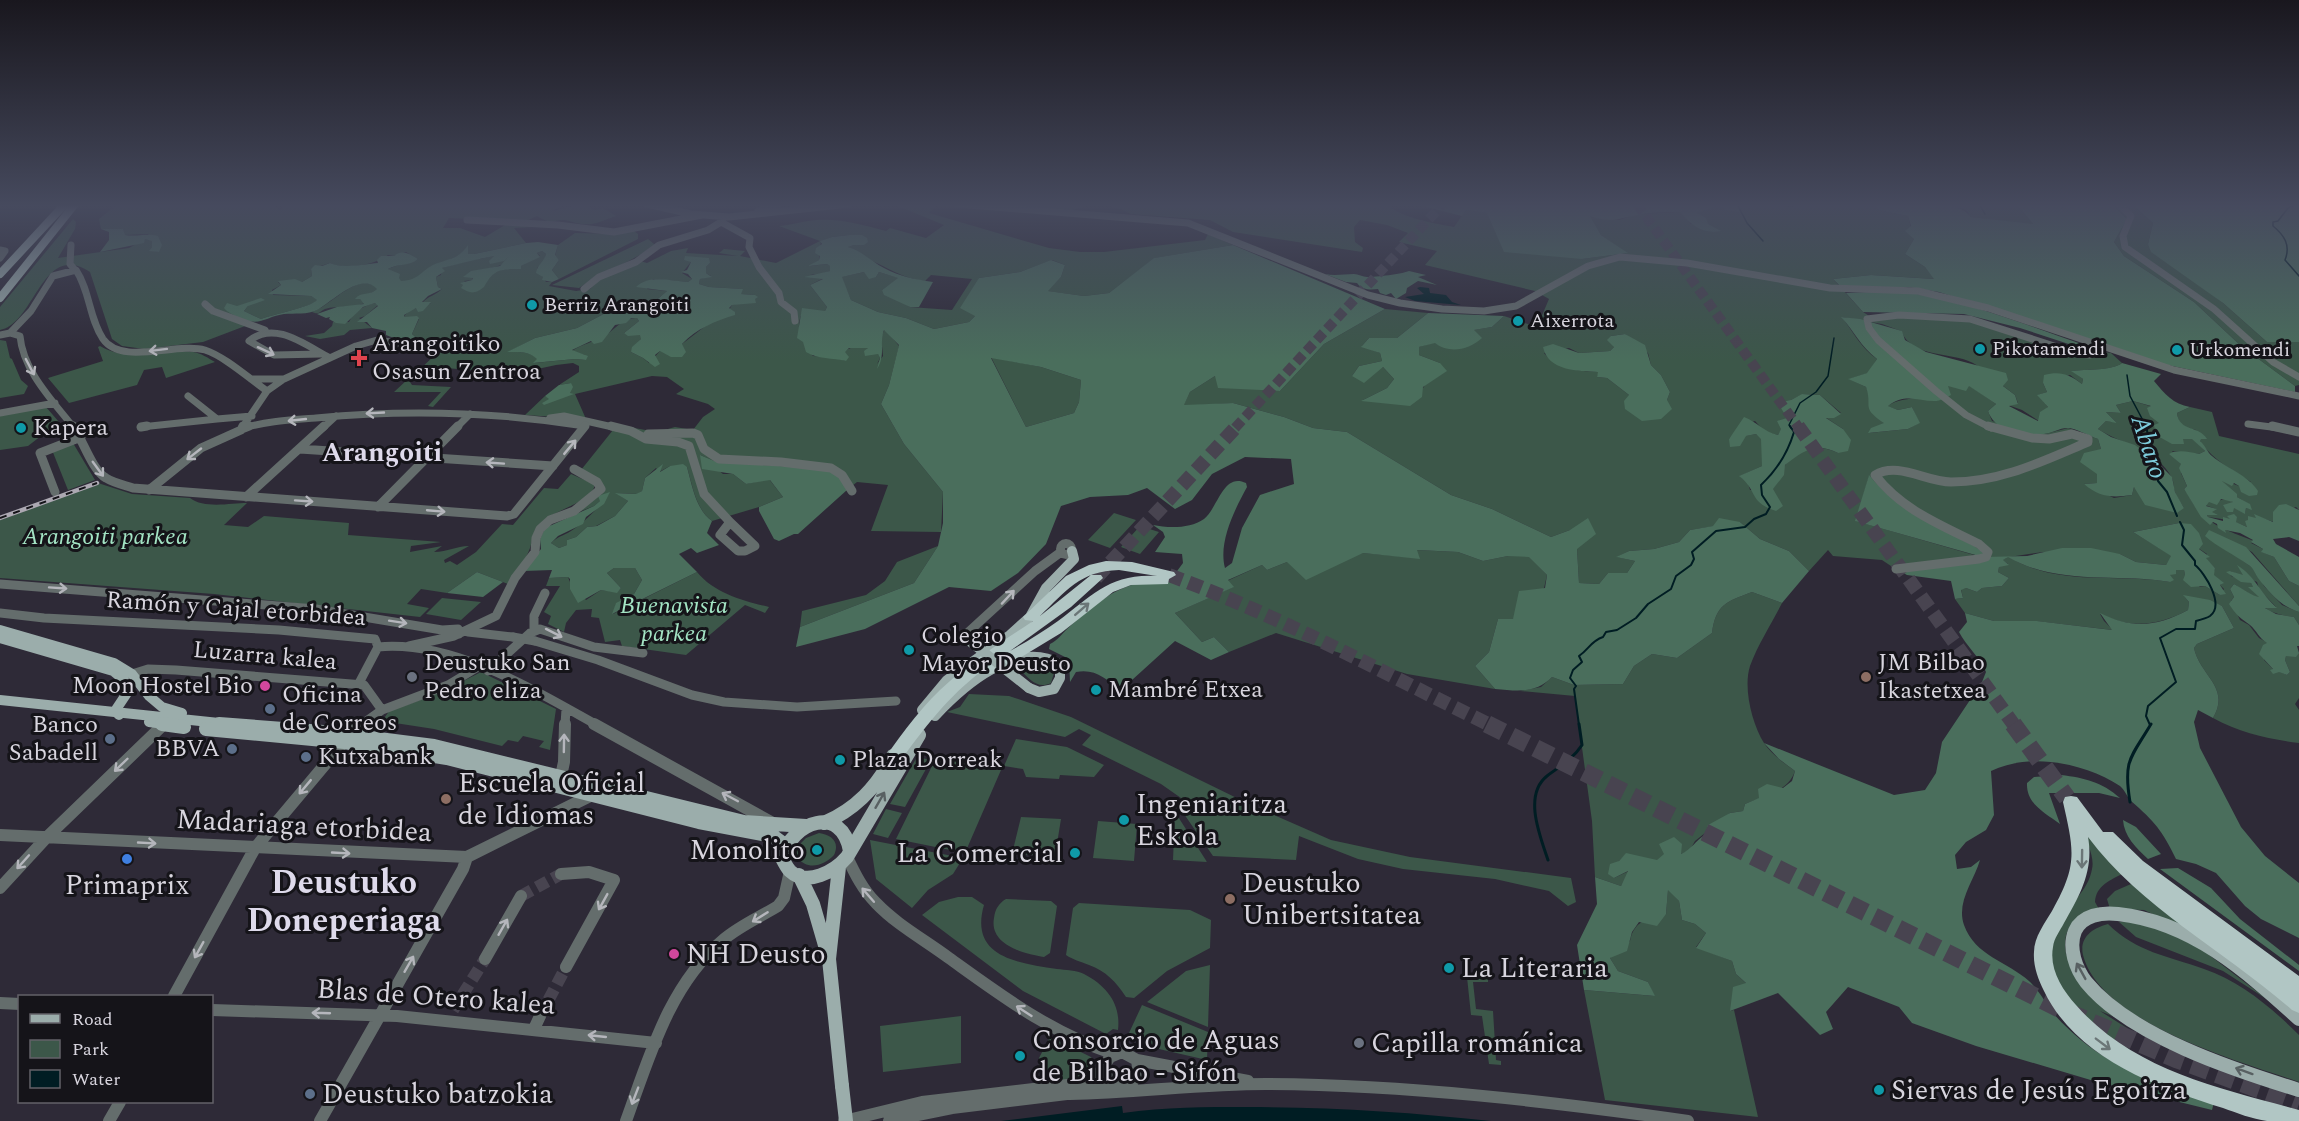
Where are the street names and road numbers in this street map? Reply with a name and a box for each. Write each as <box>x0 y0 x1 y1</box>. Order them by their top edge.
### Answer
street label: Ramón y Cajal etorbidea <box>105 582 368 636</box>
street label: Luzarra kalea <box>192 632 339 680</box>
street label: Madariaga etorbidea <box>175 798 433 854</box>
street label: Blas de Otero kalea <box>315 967 557 1027</box>

